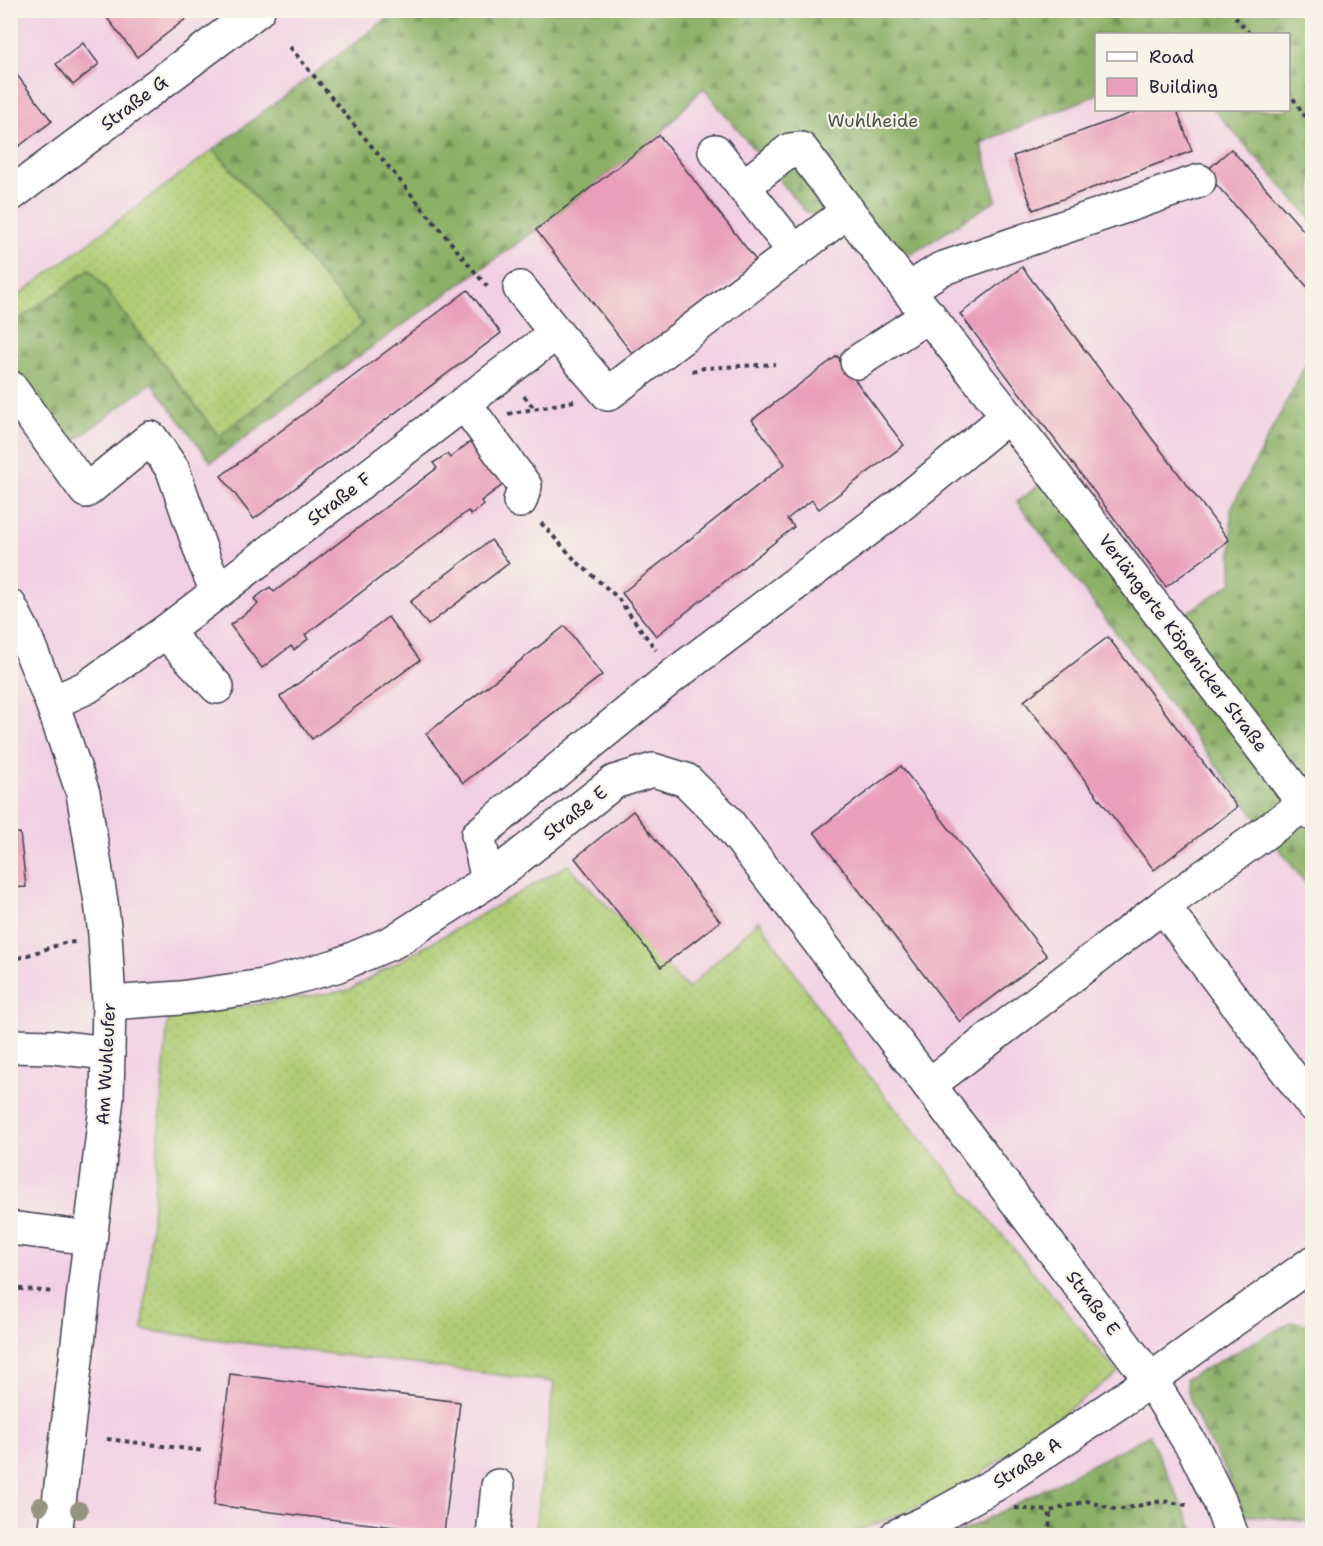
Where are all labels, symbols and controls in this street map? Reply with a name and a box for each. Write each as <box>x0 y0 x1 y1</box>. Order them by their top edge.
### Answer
legend <box>1095 33 1290 111</box>
text: Road <box>1149 45 1194 69</box>
street label: Straße G <box>96 70 173 136</box>
text: Building <box>1149 75 1218 99</box>
park label: Wuhlheide <box>828 109 918 133</box>
street label: Straße F <box>302 467 376 531</box>
street label: Verlängerte Köpenicker Straße <box>1093 529 1273 757</box>
street label: Straße E <box>538 780 612 846</box>
street label: Am Wuhleufer <box>91 1002 121 1126</box>
street label: Straße E <box>1061 1266 1125 1340</box>
street label: Straße A <box>988 1432 1066 1494</box>

